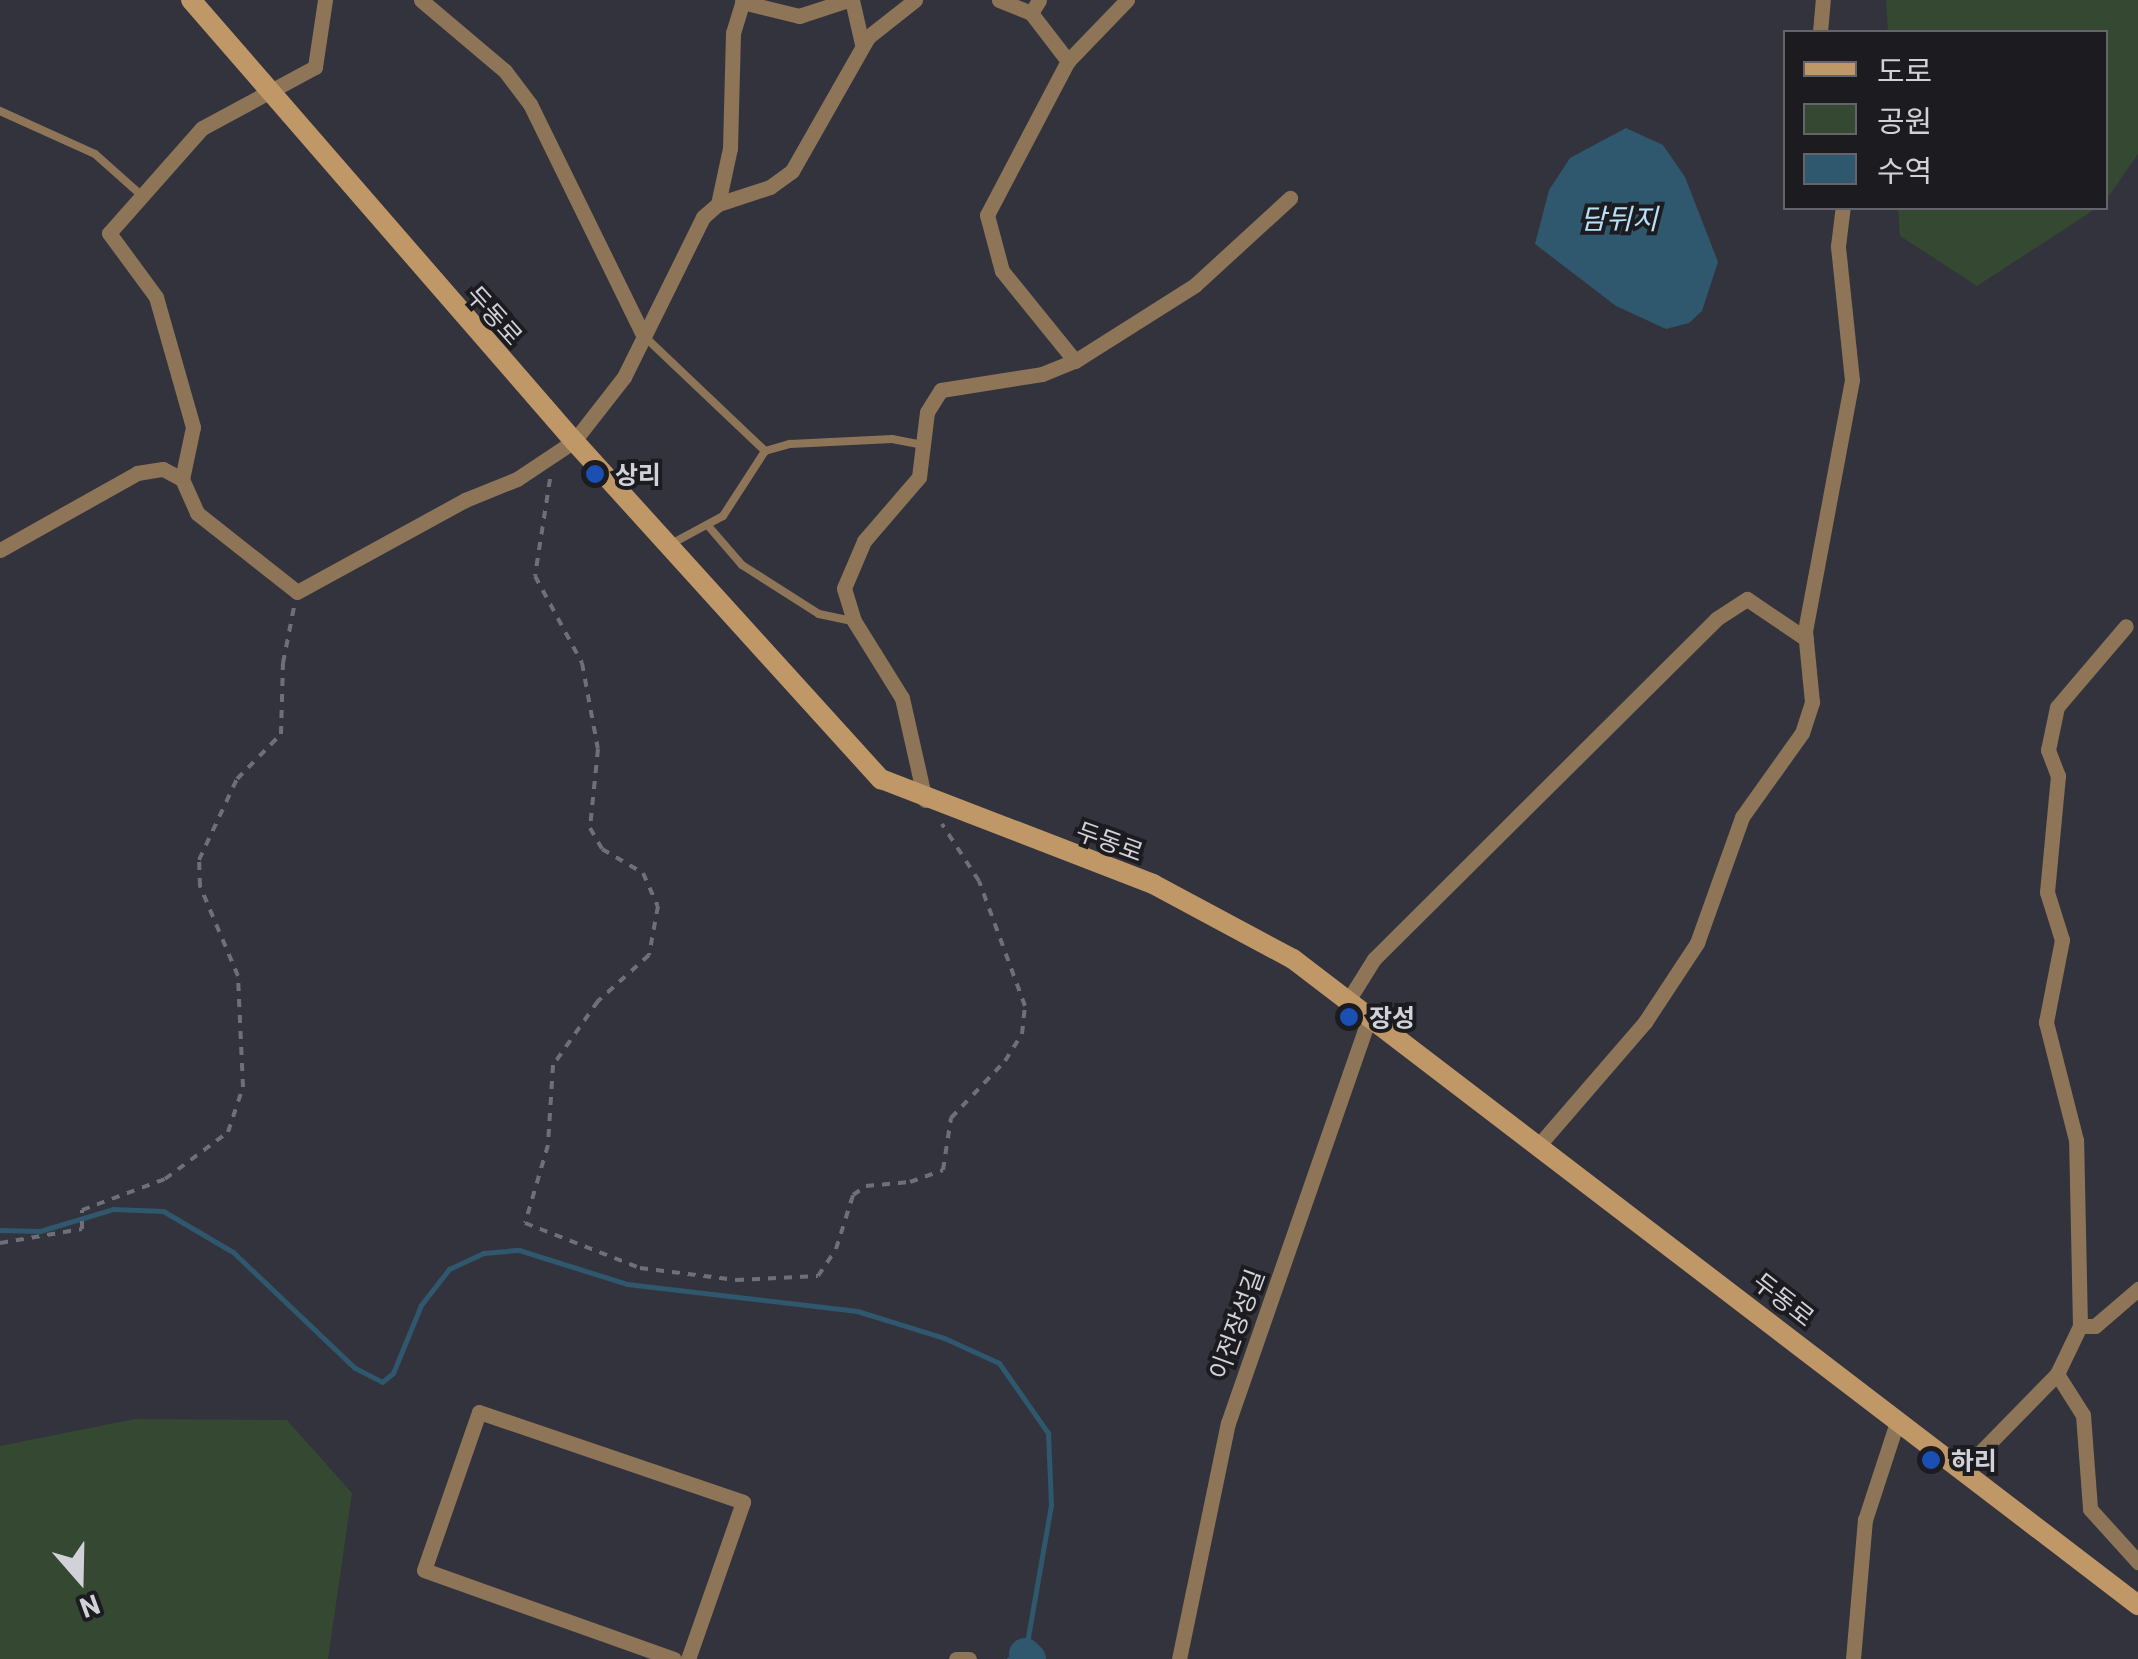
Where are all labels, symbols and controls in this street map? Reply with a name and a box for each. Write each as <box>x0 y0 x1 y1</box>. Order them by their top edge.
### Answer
legend <box>1783 30 2108 210</box>
text: 도로 <box>1877 52 1932 88</box>
text: 공원 <box>1877 102 1932 138</box>
text: 수역 <box>1877 152 1932 188</box>
water label: 담뒤지 <box>1580 201 1658 235</box>
street label: 두동로 <box>461 279 529 351</box>
place label: 상리 <box>615 459 661 489</box>
marker: 상리 <box>584 463 606 485</box>
street label: 두동로 <box>1072 815 1148 867</box>
place label: 장성 <box>1369 1002 1415 1032</box>
marker: 장성 <box>1338 1006 1360 1028</box>
street label: 이전장성길 <box>1202 1265 1270 1383</box>
street label: 두동로 <box>1748 1266 1820 1332</box>
place label: 하리 <box>1951 1445 1997 1475</box>
marker: 하리 <box>1920 1449 1942 1471</box>
north arrow <box>30 1529 130 1629</box>
text: N <box>76 1588 105 1626</box>

